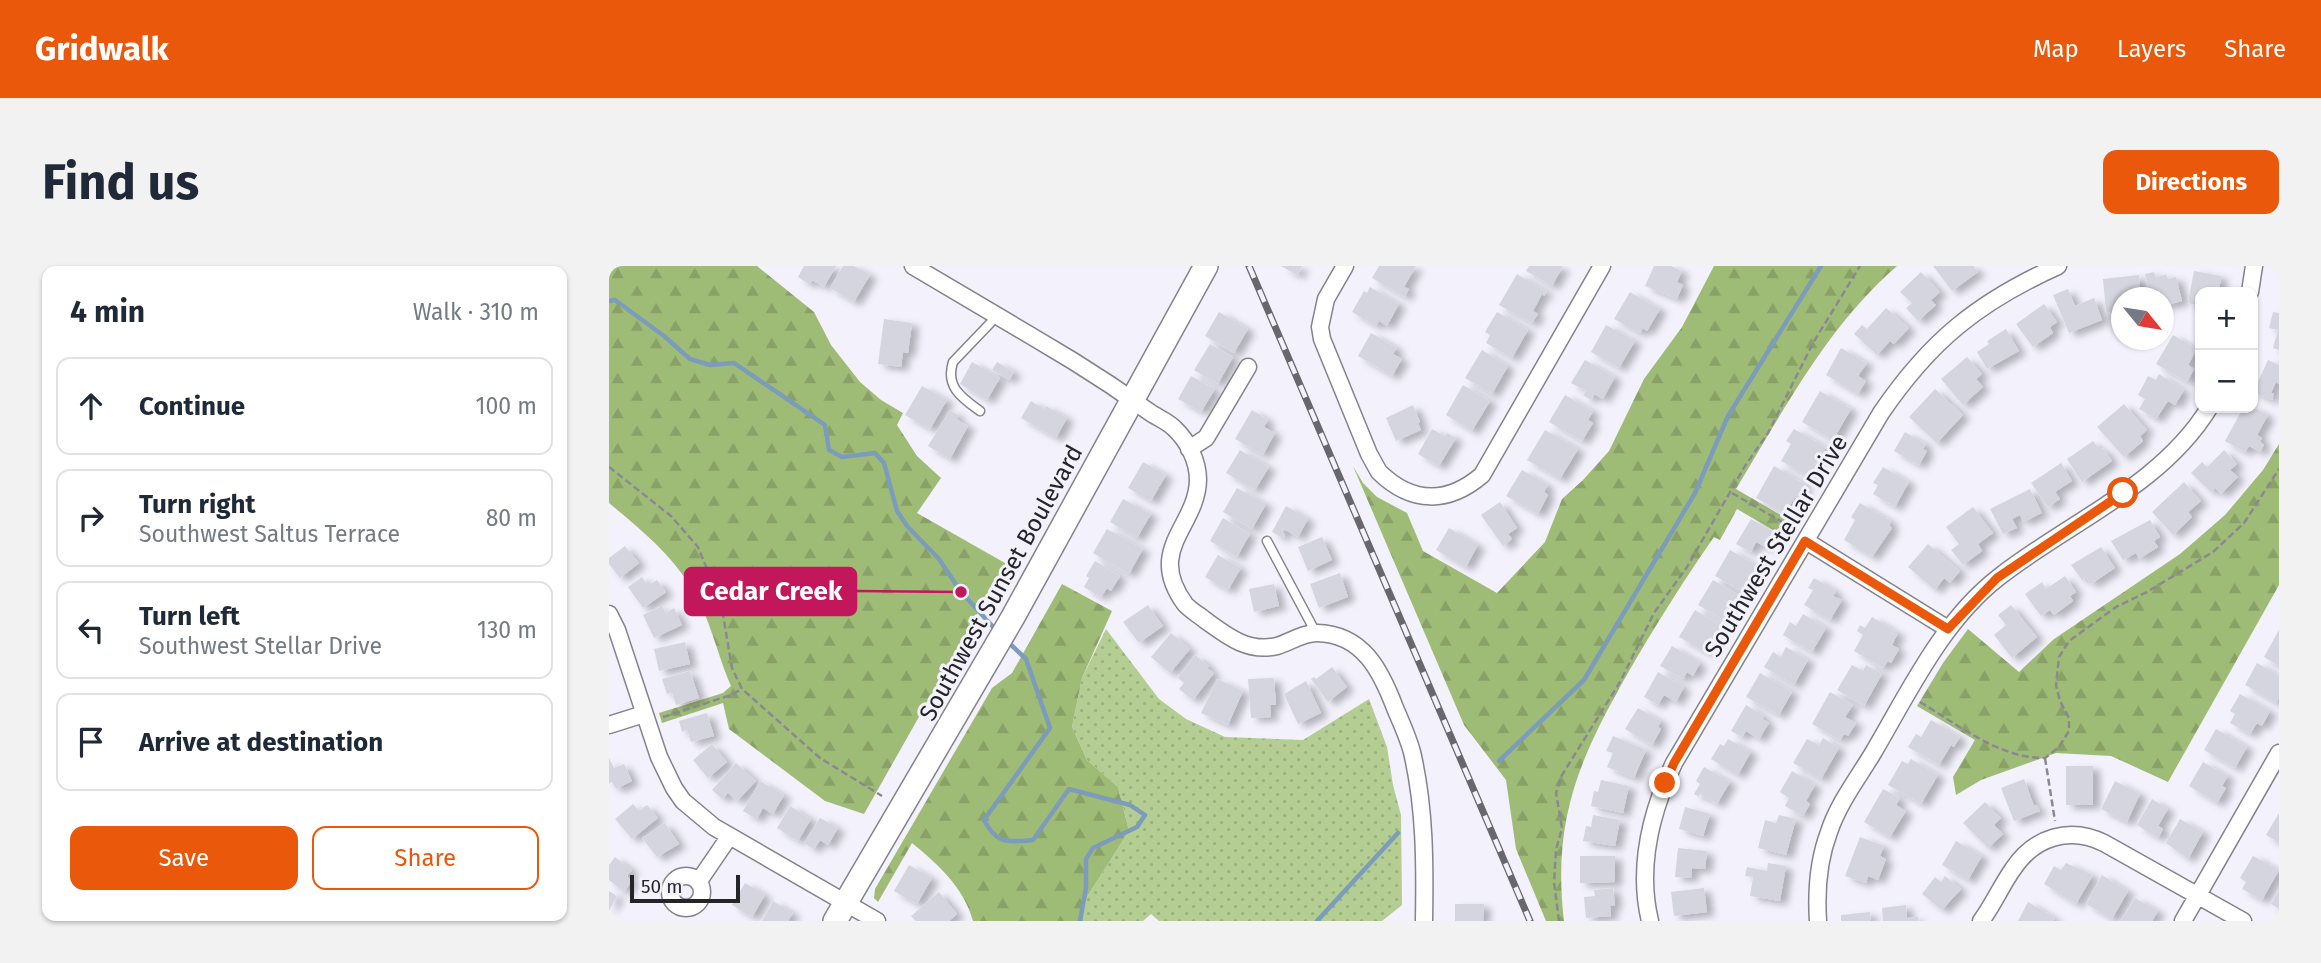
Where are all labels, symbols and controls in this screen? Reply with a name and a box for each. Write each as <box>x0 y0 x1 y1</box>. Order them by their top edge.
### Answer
text: Gridwalk <box>35 29 169 69</box>
text: Map <box>2033 35 2079 63</box>
text: Layers <box>2117 35 2186 63</box>
text: Share <box>2224 35 2286 63</box>
button: Directions <box>2103 150 2279 214</box>
text: Find us <box>42 153 199 212</box>
north arrow <box>2111 287 2174 350</box>
map controls <box>2195 287 2258 413</box>
button: + <box>2195 287 2258 350</box>
text: 4 min <box>70 294 145 330</box>
text: Walk · 310 m <box>413 298 539 326</box>
button: − <box>2195 350 2258 413</box>
icon: ahead <box>72 387 110 425</box>
text: Continue <box>139 391 245 422</box>
text: 100 m <box>476 392 537 420</box>
street label: Southwest Stellar Drive <box>1699 430 1853 662</box>
street label: Southwest Sunset Boulevard <box>913 440 1089 726</box>
route start <box>2107 477 2138 508</box>
text: Turn right <box>139 489 256 520</box>
icon: right <box>72 499 110 537</box>
text: 80 m <box>486 504 537 532</box>
text: Southwest Saltus Terrace <box>139 520 400 548</box>
callout: Cedar Creek <box>685 568 856 615</box>
text: Cedar Creek <box>700 576 843 607</box>
text: Turn left <box>139 601 240 632</box>
icon: left <box>72 611 110 649</box>
text: 130 m <box>477 616 537 644</box>
text: Southwest Stellar Drive <box>139 632 382 660</box>
icon: arrive <box>72 723 110 761</box>
text: Arrive at destination <box>139 727 383 758</box>
route end <box>1649 767 1680 798</box>
button: Save <box>70 826 298 890</box>
button: Share <box>312 826 539 890</box>
scale bar <box>630 872 740 904</box>
text: 50 m <box>641 875 682 898</box>

